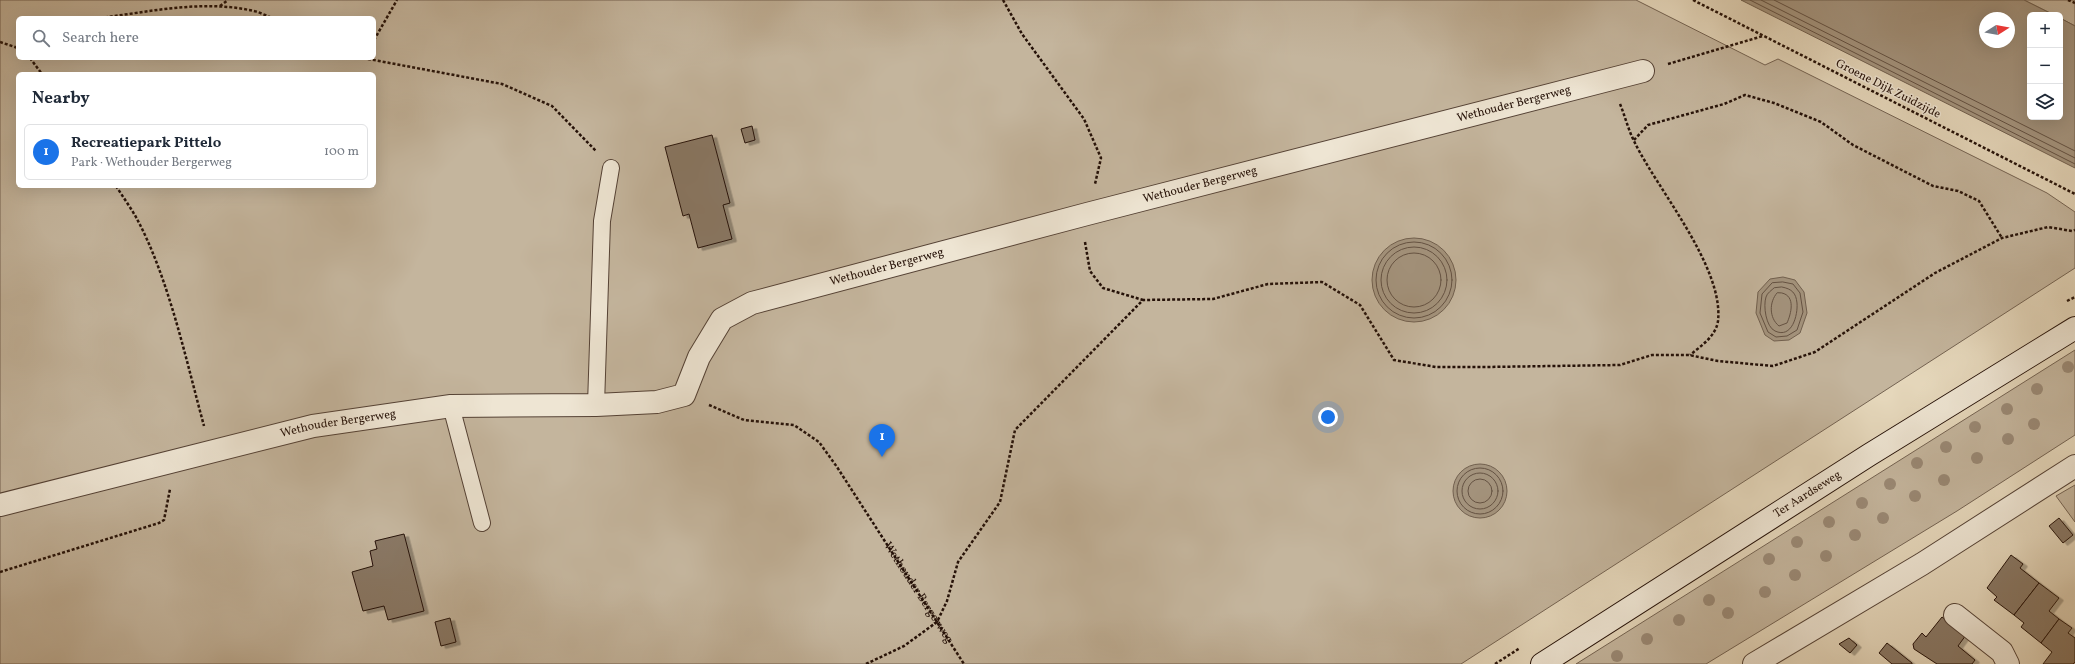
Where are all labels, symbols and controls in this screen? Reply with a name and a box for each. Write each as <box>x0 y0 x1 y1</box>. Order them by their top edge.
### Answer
north arrow <box>1979 12 2015 48</box>
map controls <box>2027 12 2063 120</box>
button: + <box>2027 12 2063 48</box>
search box <box>16 16 376 60</box>
icon: search <box>30 27 52 49</box>
text: Search here <box>62 28 139 49</box>
button: − <box>2027 48 2063 84</box>
street label: Groene Dijk Zuidzijde <box>1833 56 1943 123</box>
street label: Wethouder Bergerweg <box>1455 82 1573 127</box>
button: layers <box>2027 84 2063 120</box>
text: Nearby <box>32 87 90 110</box>
text: Recreatiepark Pittelo <box>71 133 221 154</box>
text: 1 <box>43 143 49 161</box>
text: 100 m <box>324 143 359 161</box>
text: Park · Wethouder Bergerweg <box>71 154 232 172</box>
street label: Wethouder Bergerweg <box>1141 163 1259 207</box>
street label: Wethouder Bergerweg <box>828 244 946 290</box>
street label: Wethouder Bergerweg <box>279 406 397 442</box>
your location <box>1318 407 1338 427</box>
pin: 1 <box>869 424 895 457</box>
street label: Ter Aardseweg <box>1771 467 1844 522</box>
street label: Wethouder Bergerweg <box>880 539 957 646</box>

